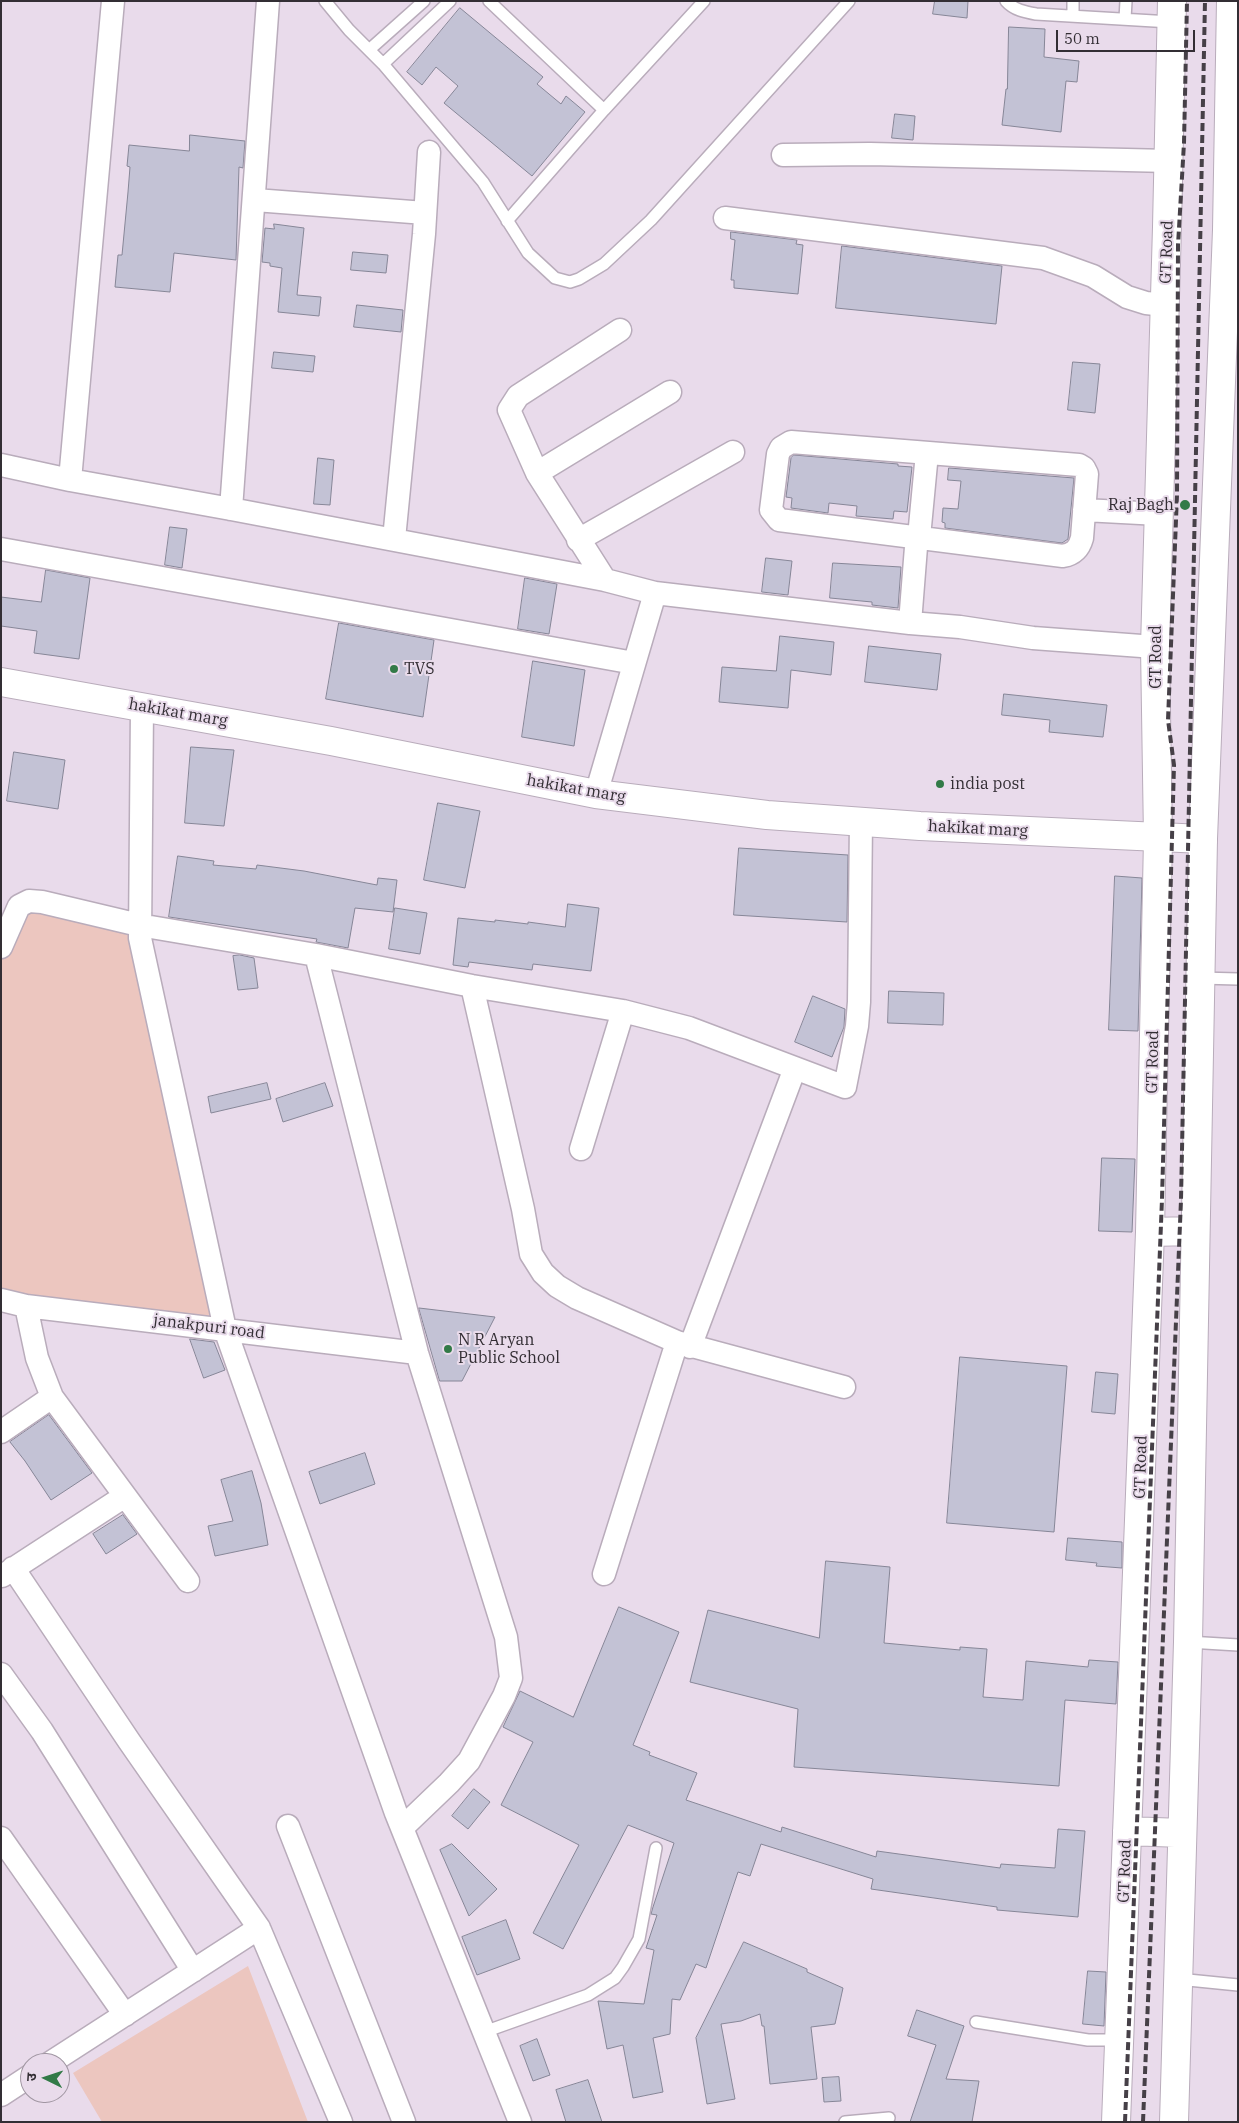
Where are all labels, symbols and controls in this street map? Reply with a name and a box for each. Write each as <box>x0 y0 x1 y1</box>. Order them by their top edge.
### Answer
scale bar <box>1059 20 1198 52</box>
text: 50 m <box>1064 29 1100 48</box>
street label: GT Road <box>1156 220 1178 284</box>
place label: Raj Bagh <box>1108 495 1174 515</box>
marker: Raj Bagh <box>1178 498 1192 512</box>
street label: GT Road <box>1146 625 1166 689</box>
place label: TVS <box>404 659 435 679</box>
marker: TVS <box>388 663 400 675</box>
street label: hakikat marg <box>127 695 229 731</box>
street label: hakikat marg <box>525 771 627 807</box>
place label: india post <box>950 774 1025 794</box>
marker: india post <box>934 778 946 790</box>
street label: hakikat marg <box>927 817 1029 841</box>
street label: GT Road <box>1143 1030 1163 1094</box>
street label: janakpuri road <box>152 1311 266 1343</box>
place label: N R Aryan Public School <box>458 1330 560 1368</box>
marker: N R Aryan Public School <box>442 1343 454 1355</box>
street label: GT Road <box>1130 1435 1152 1499</box>
street label: GT Road <box>1114 1839 1136 1903</box>
north arrow <box>20 2053 70 2103</box>
text: उ <box>22 2072 40 2082</box>

